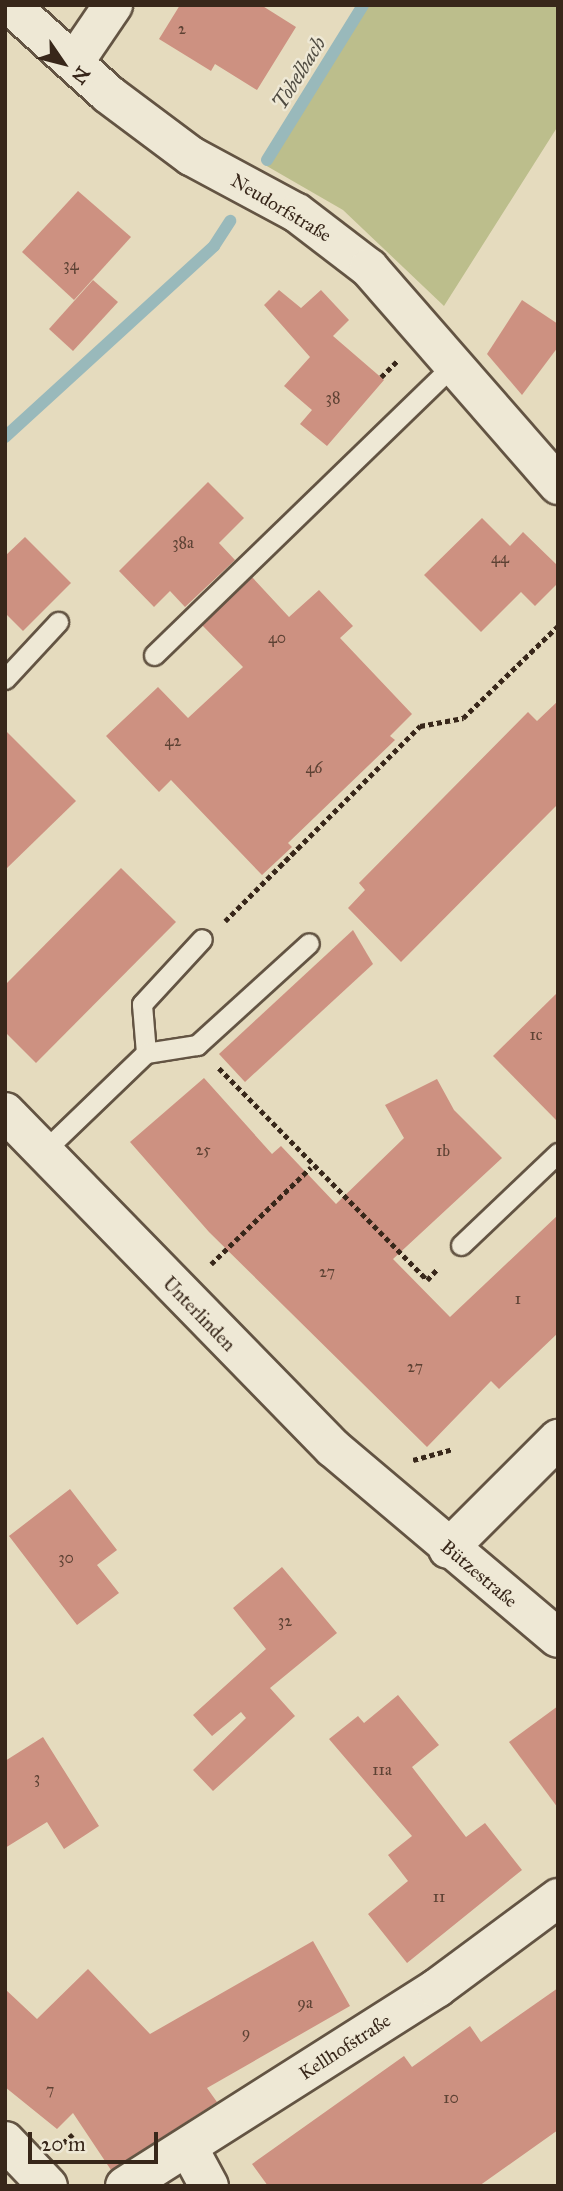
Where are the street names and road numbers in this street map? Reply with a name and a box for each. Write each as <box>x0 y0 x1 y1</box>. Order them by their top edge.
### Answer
street label: Neudorfstraße <box>227 169 335 247</box>
street label: Unterlinden <box>158 1272 240 1356</box>
street label: Bützestraße <box>436 1535 522 1613</box>
street label: Kellhofstraße <box>295 2009 395 2085</box>

